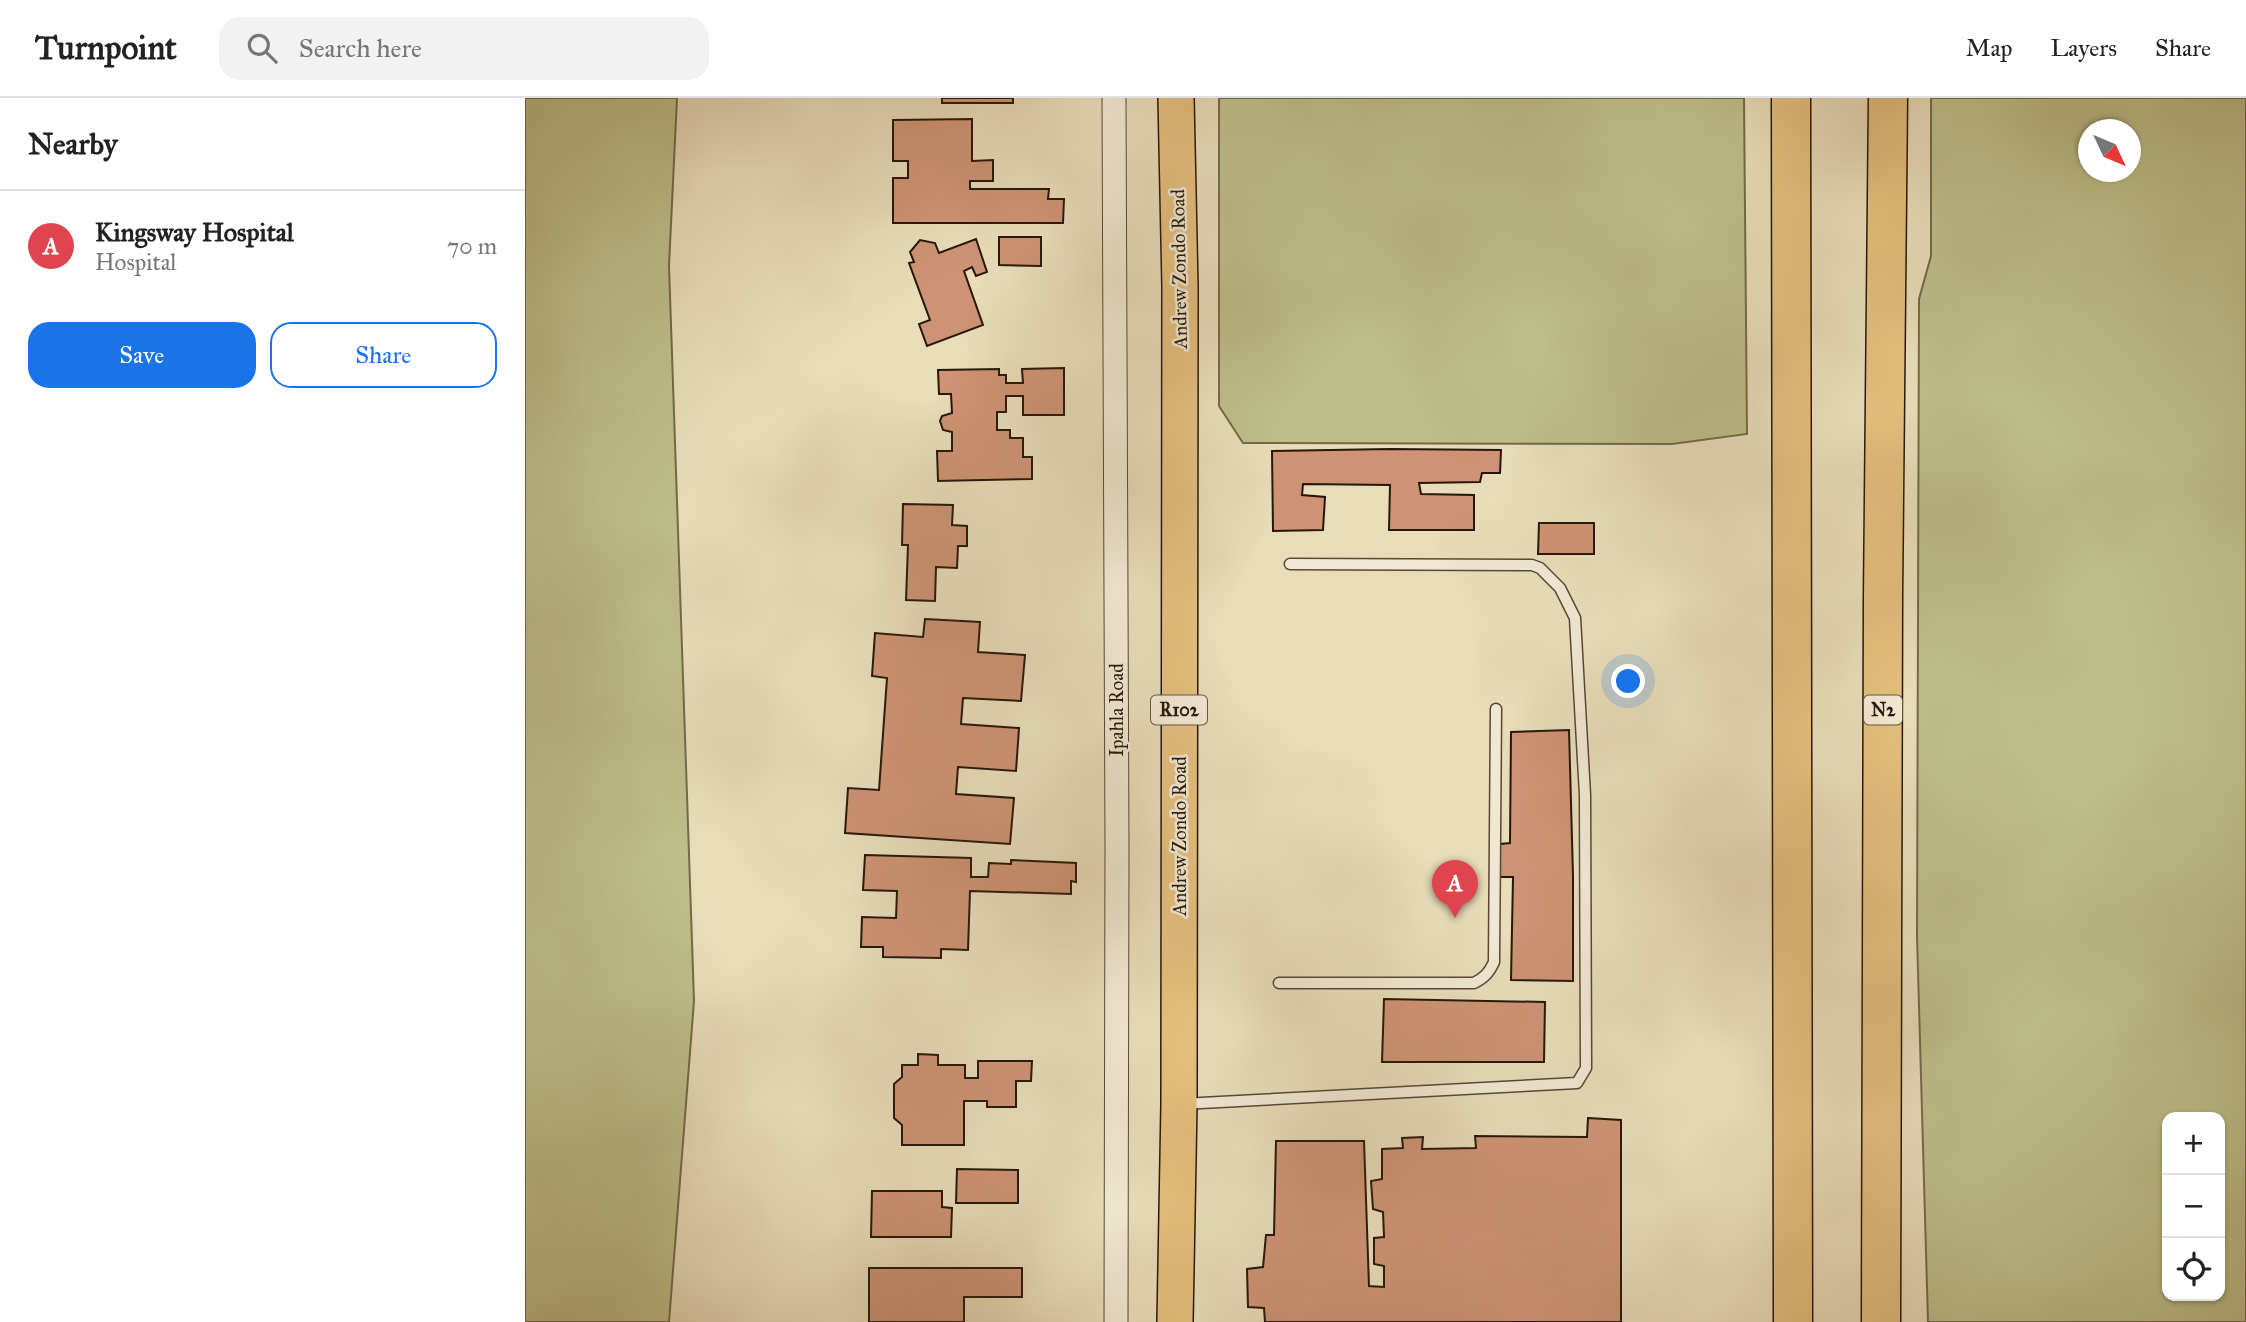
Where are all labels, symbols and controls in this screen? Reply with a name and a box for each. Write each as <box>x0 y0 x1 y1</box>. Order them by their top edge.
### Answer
search box <box>219 17 709 80</box>
text: Turnpoint <box>35 28 177 68</box>
icon: search <box>243 29 281 67</box>
text: Search here <box>299 32 422 64</box>
text: Map <box>1966 33 2013 63</box>
text: Layers <box>2051 33 2117 63</box>
text: Share <box>2155 33 2211 63</box>
north arrow <box>2078 119 2141 182</box>
text: Nearby <box>28 126 118 162</box>
street label: Andrew Zondo Road <box>1166 188 1192 350</box>
text: Kingsway Hospital <box>95 216 294 248</box>
text: A <box>43 232 59 260</box>
text: 70 m <box>447 232 497 260</box>
text: Hospital <box>95 248 177 276</box>
button: Save <box>28 322 256 388</box>
button: Share <box>270 322 497 388</box>
street label: Ipahla Road <box>1105 663 1128 757</box>
your location <box>1611 664 1645 698</box>
road number: R102 <box>1151 696 1207 724</box>
road number: N2 <box>1864 696 1902 724</box>
street label: Andrew Zondo Road <box>1168 756 1191 917</box>
pin: A <box>1432 860 1478 918</box>
map controls <box>2162 1112 2225 1301</box>
button: + <box>2162 1112 2225 1175</box>
button: − <box>2162 1175 2225 1238</box>
button: locate <box>2162 1238 2225 1301</box>

